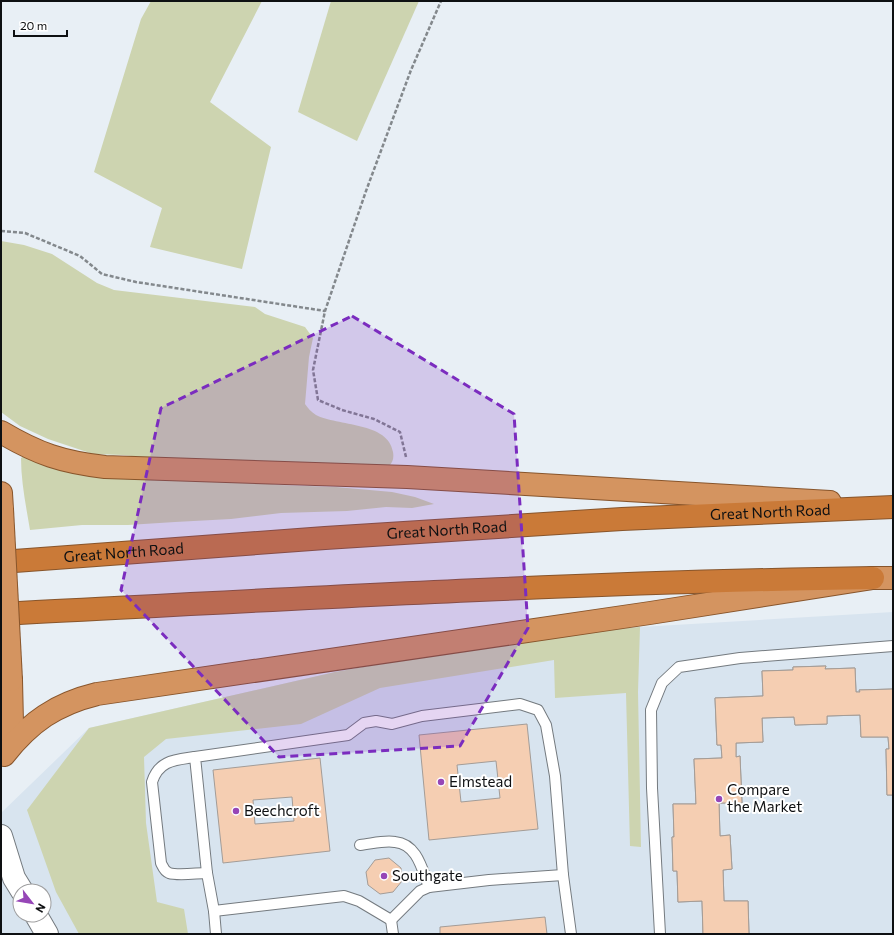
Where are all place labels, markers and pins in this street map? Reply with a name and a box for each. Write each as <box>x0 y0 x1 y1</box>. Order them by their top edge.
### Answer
place label: Elmstead <box>449 772 512 790</box>
marker: Elmstead <box>436 777 446 787</box>
place label: Compare the Market <box>727 780 802 815</box>
marker: Compare the Market <box>714 794 724 804</box>
place label: Beechcroft <box>244 801 320 819</box>
marker: Beechcroft <box>231 806 241 816</box>
place label: Southgate <box>392 866 463 884</box>
marker: Southgate <box>379 871 389 881</box>

